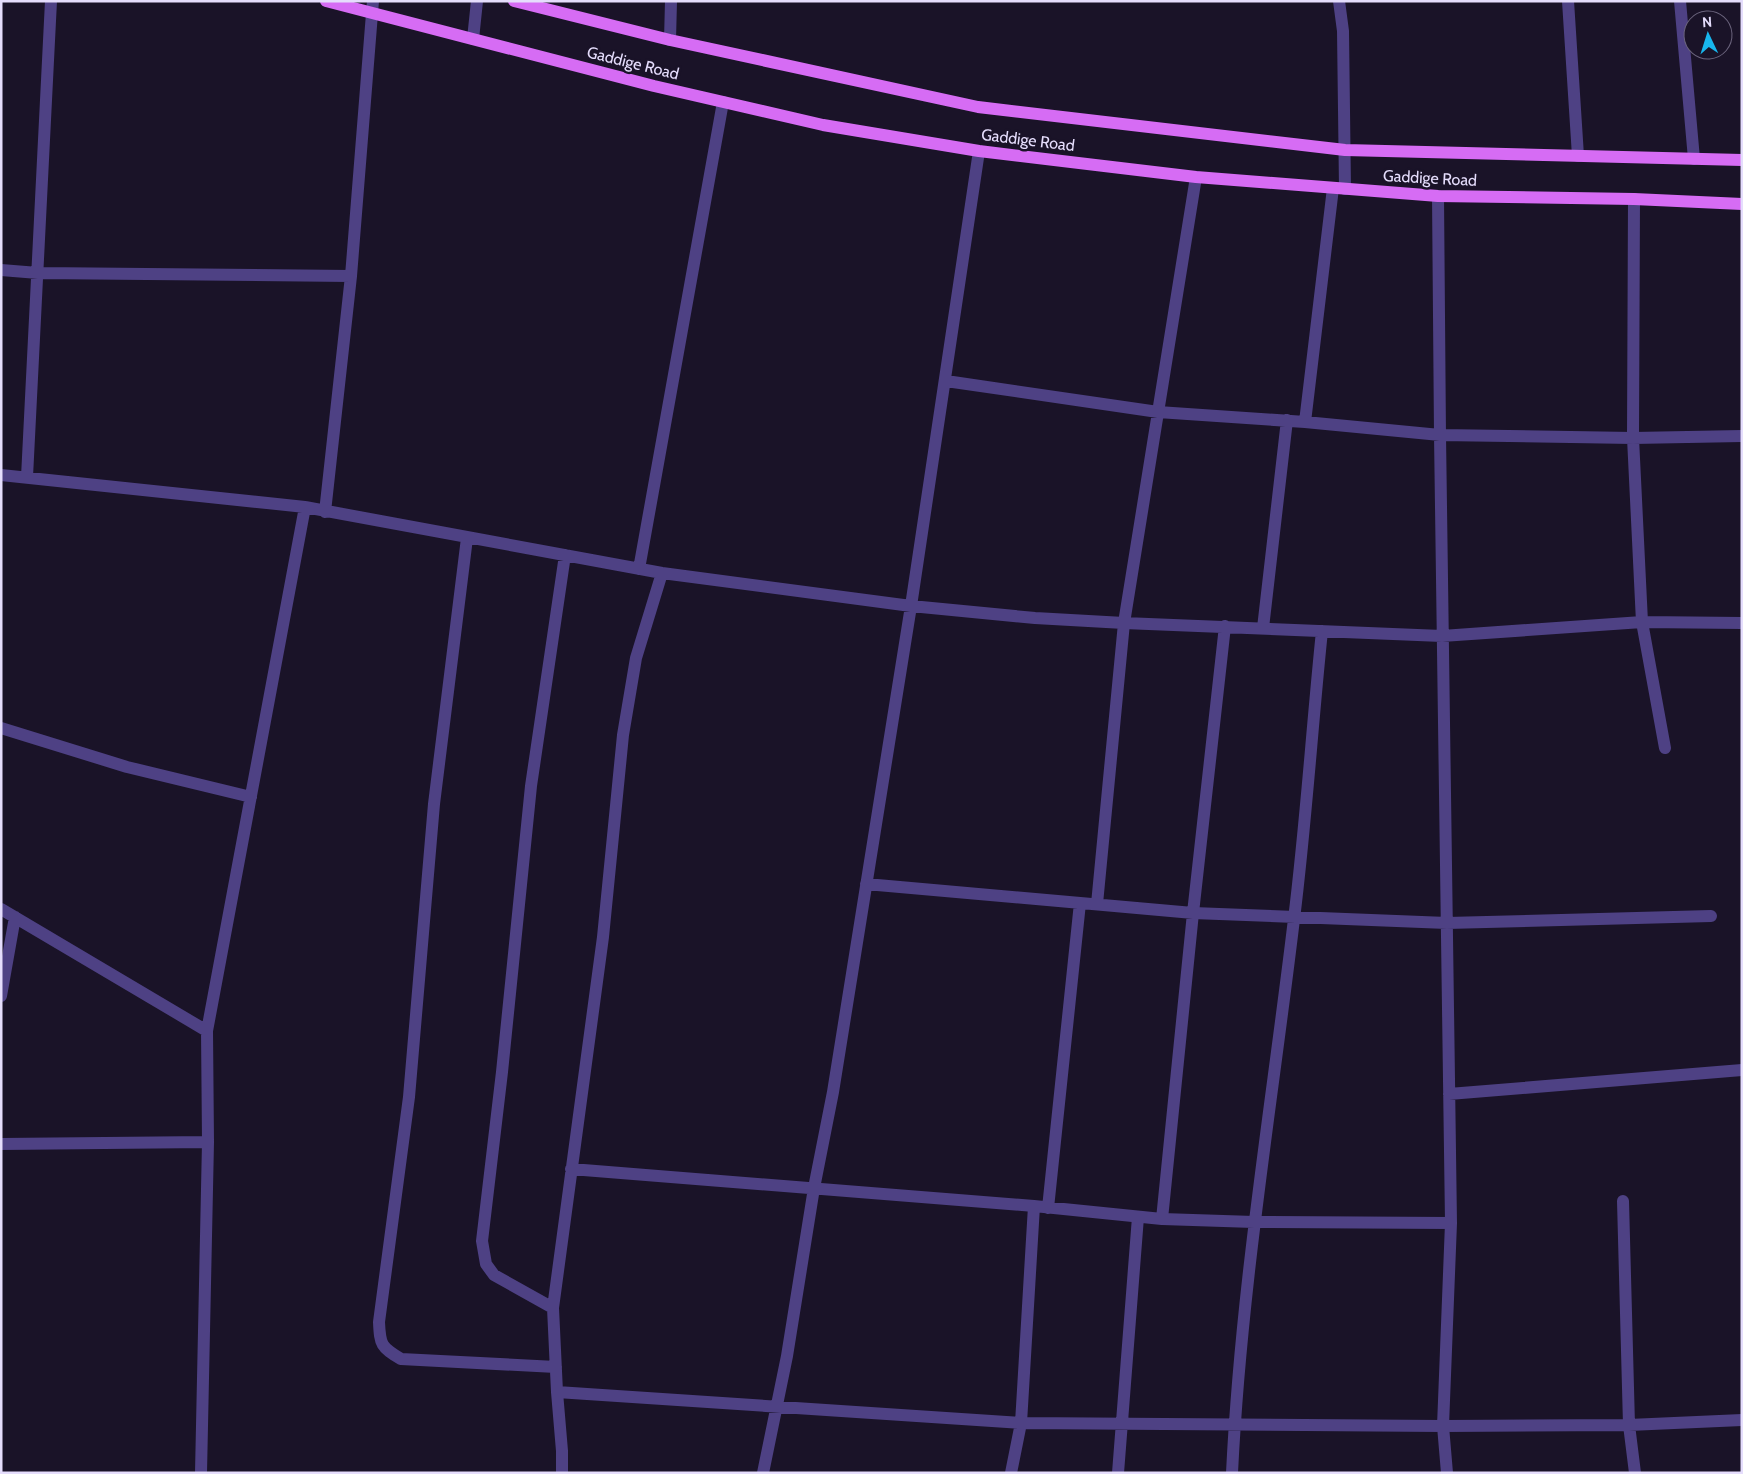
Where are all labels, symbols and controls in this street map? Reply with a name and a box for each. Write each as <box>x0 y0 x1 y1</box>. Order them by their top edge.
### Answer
north arrow <box>1683 10 1733 60</box>
text: N <box>1702 13 1713 31</box>
street label: Gaddige Road <box>585 42 681 84</box>
street label: Gaddige Road <box>980 125 1076 155</box>
street label: Gaddige Road <box>1383 166 1477 190</box>

